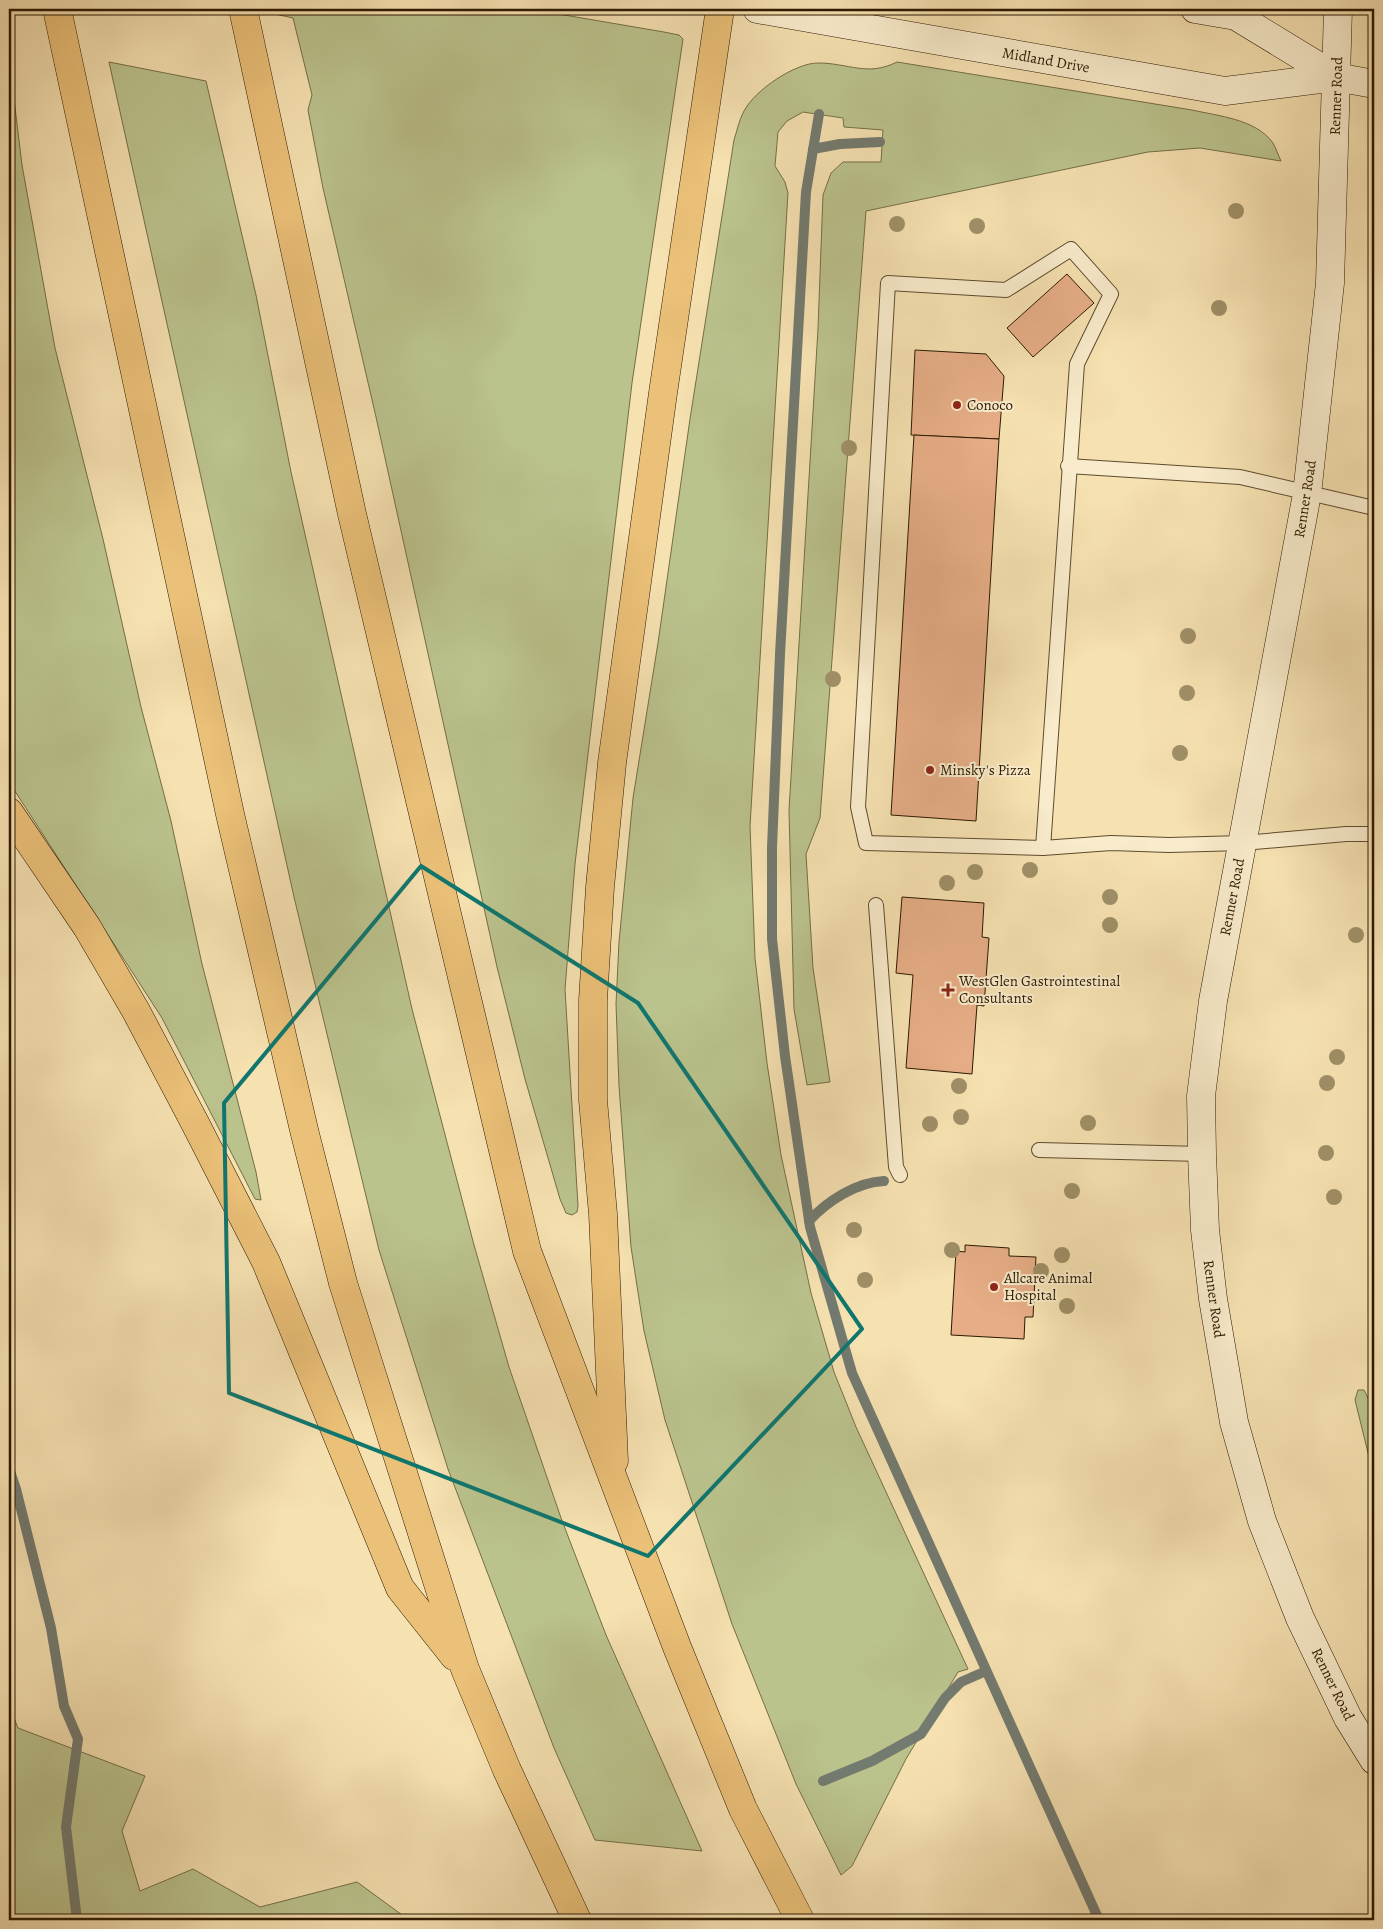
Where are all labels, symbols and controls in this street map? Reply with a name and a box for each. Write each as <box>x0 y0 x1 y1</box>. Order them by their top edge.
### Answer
street label: Midland Drive <box>1001 42 1092 78</box>
street label: Renner Road <box>1325 55 1347 136</box>
place label: Conoco <box>967 395 1013 415</box>
marker: Conoco <box>951 399 963 411</box>
street label: Renner Road <box>1289 458 1321 539</box>
place label: Minsky's Pizza <box>940 760 1031 780</box>
marker: Minsky's Pizza <box>924 764 936 776</box>
street label: Renner Road <box>1215 856 1249 937</box>
place label: WestGlen Gastrointestinal Consultants <box>958 971 1120 1008</box>
marker: WestGlen Gastrointestinal Consultants <box>941 983 955 997</box>
street label: Renner Road <box>1199 1259 1229 1340</box>
place label: Allcare Animal Hospital <box>1003 1268 1093 1305</box>
marker: Allcare Animal Hospital <box>988 1281 1000 1293</box>
street label: Renner Road <box>1307 1644 1360 1725</box>

